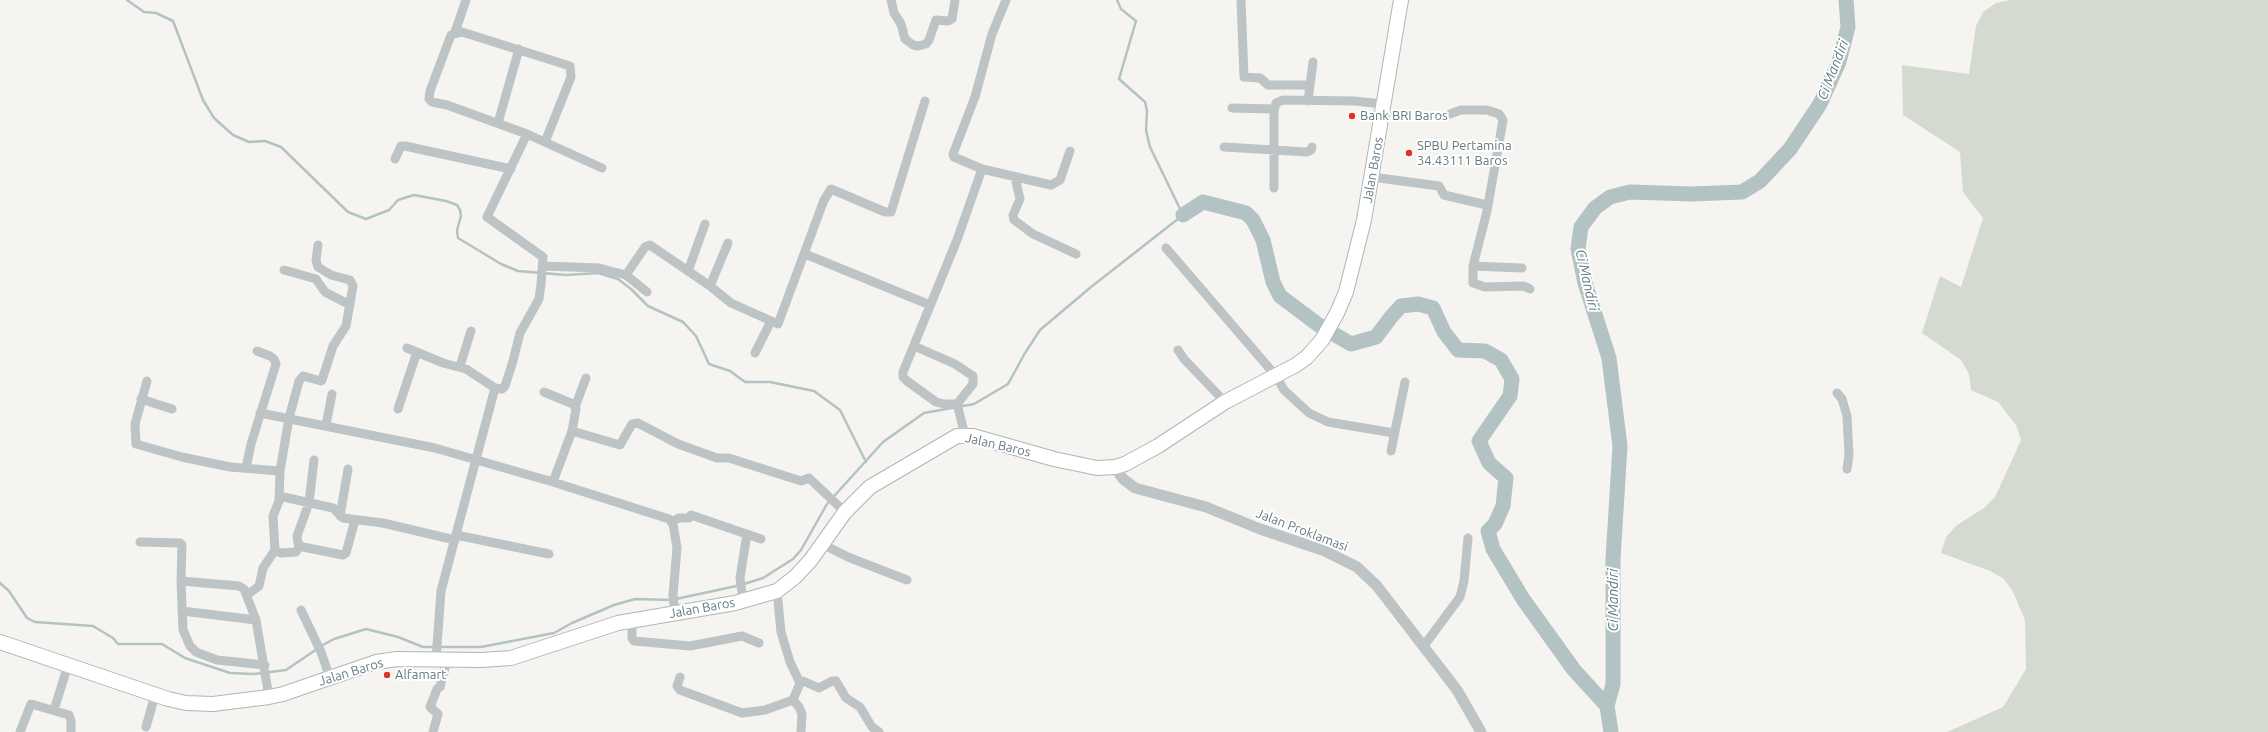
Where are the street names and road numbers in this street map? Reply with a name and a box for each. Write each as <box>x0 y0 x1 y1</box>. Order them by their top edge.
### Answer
street label: Jalan Baros <box>1360 136 1386 204</box>
street label: Jalan Baros <box>964 430 1032 460</box>
street label: Jalan Proklamasi <box>1254 505 1350 555</box>
street label: Jalan Baros <box>668 595 736 621</box>
street label: Jalan Baros <box>317 655 385 689</box>

